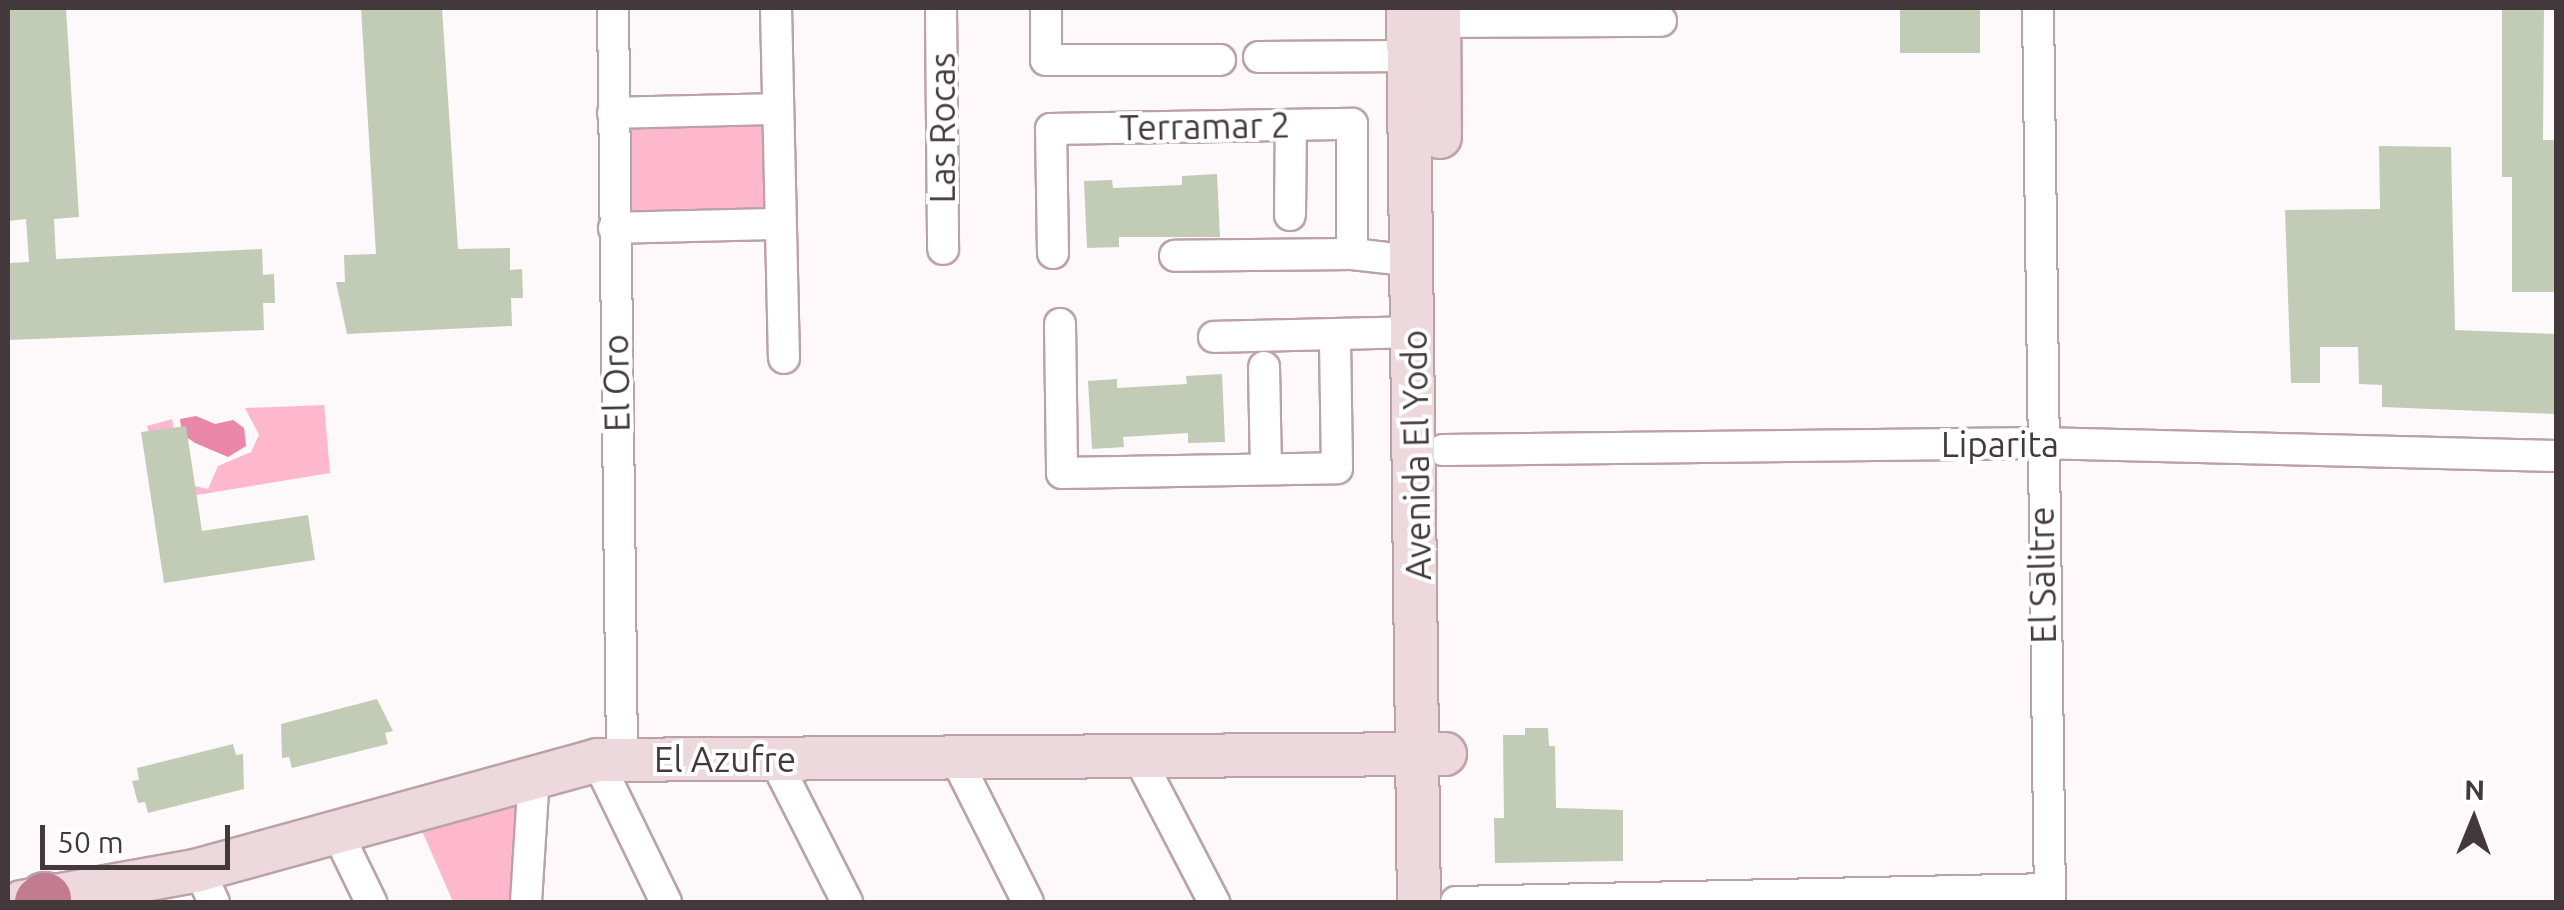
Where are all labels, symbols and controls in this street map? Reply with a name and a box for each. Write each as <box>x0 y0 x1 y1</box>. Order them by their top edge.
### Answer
street label: Las Rocas <box>921 53 963 203</box>
street label: Terramar 2 <box>1119 104 1291 148</box>
street label: Avenida El Yodo <box>1393 329 1439 581</box>
street label: El Oro <box>594 334 638 432</box>
street label: Liparita <box>1941 423 2059 465</box>
street label: El Salitre <box>2020 506 2064 644</box>
street label: El Azufre <box>654 738 796 780</box>
north arrow <box>2424 770 2524 870</box>
text: N <box>2464 774 2485 805</box>
scale bar <box>45 805 235 867</box>
text: 50 m <box>57 825 124 859</box>

